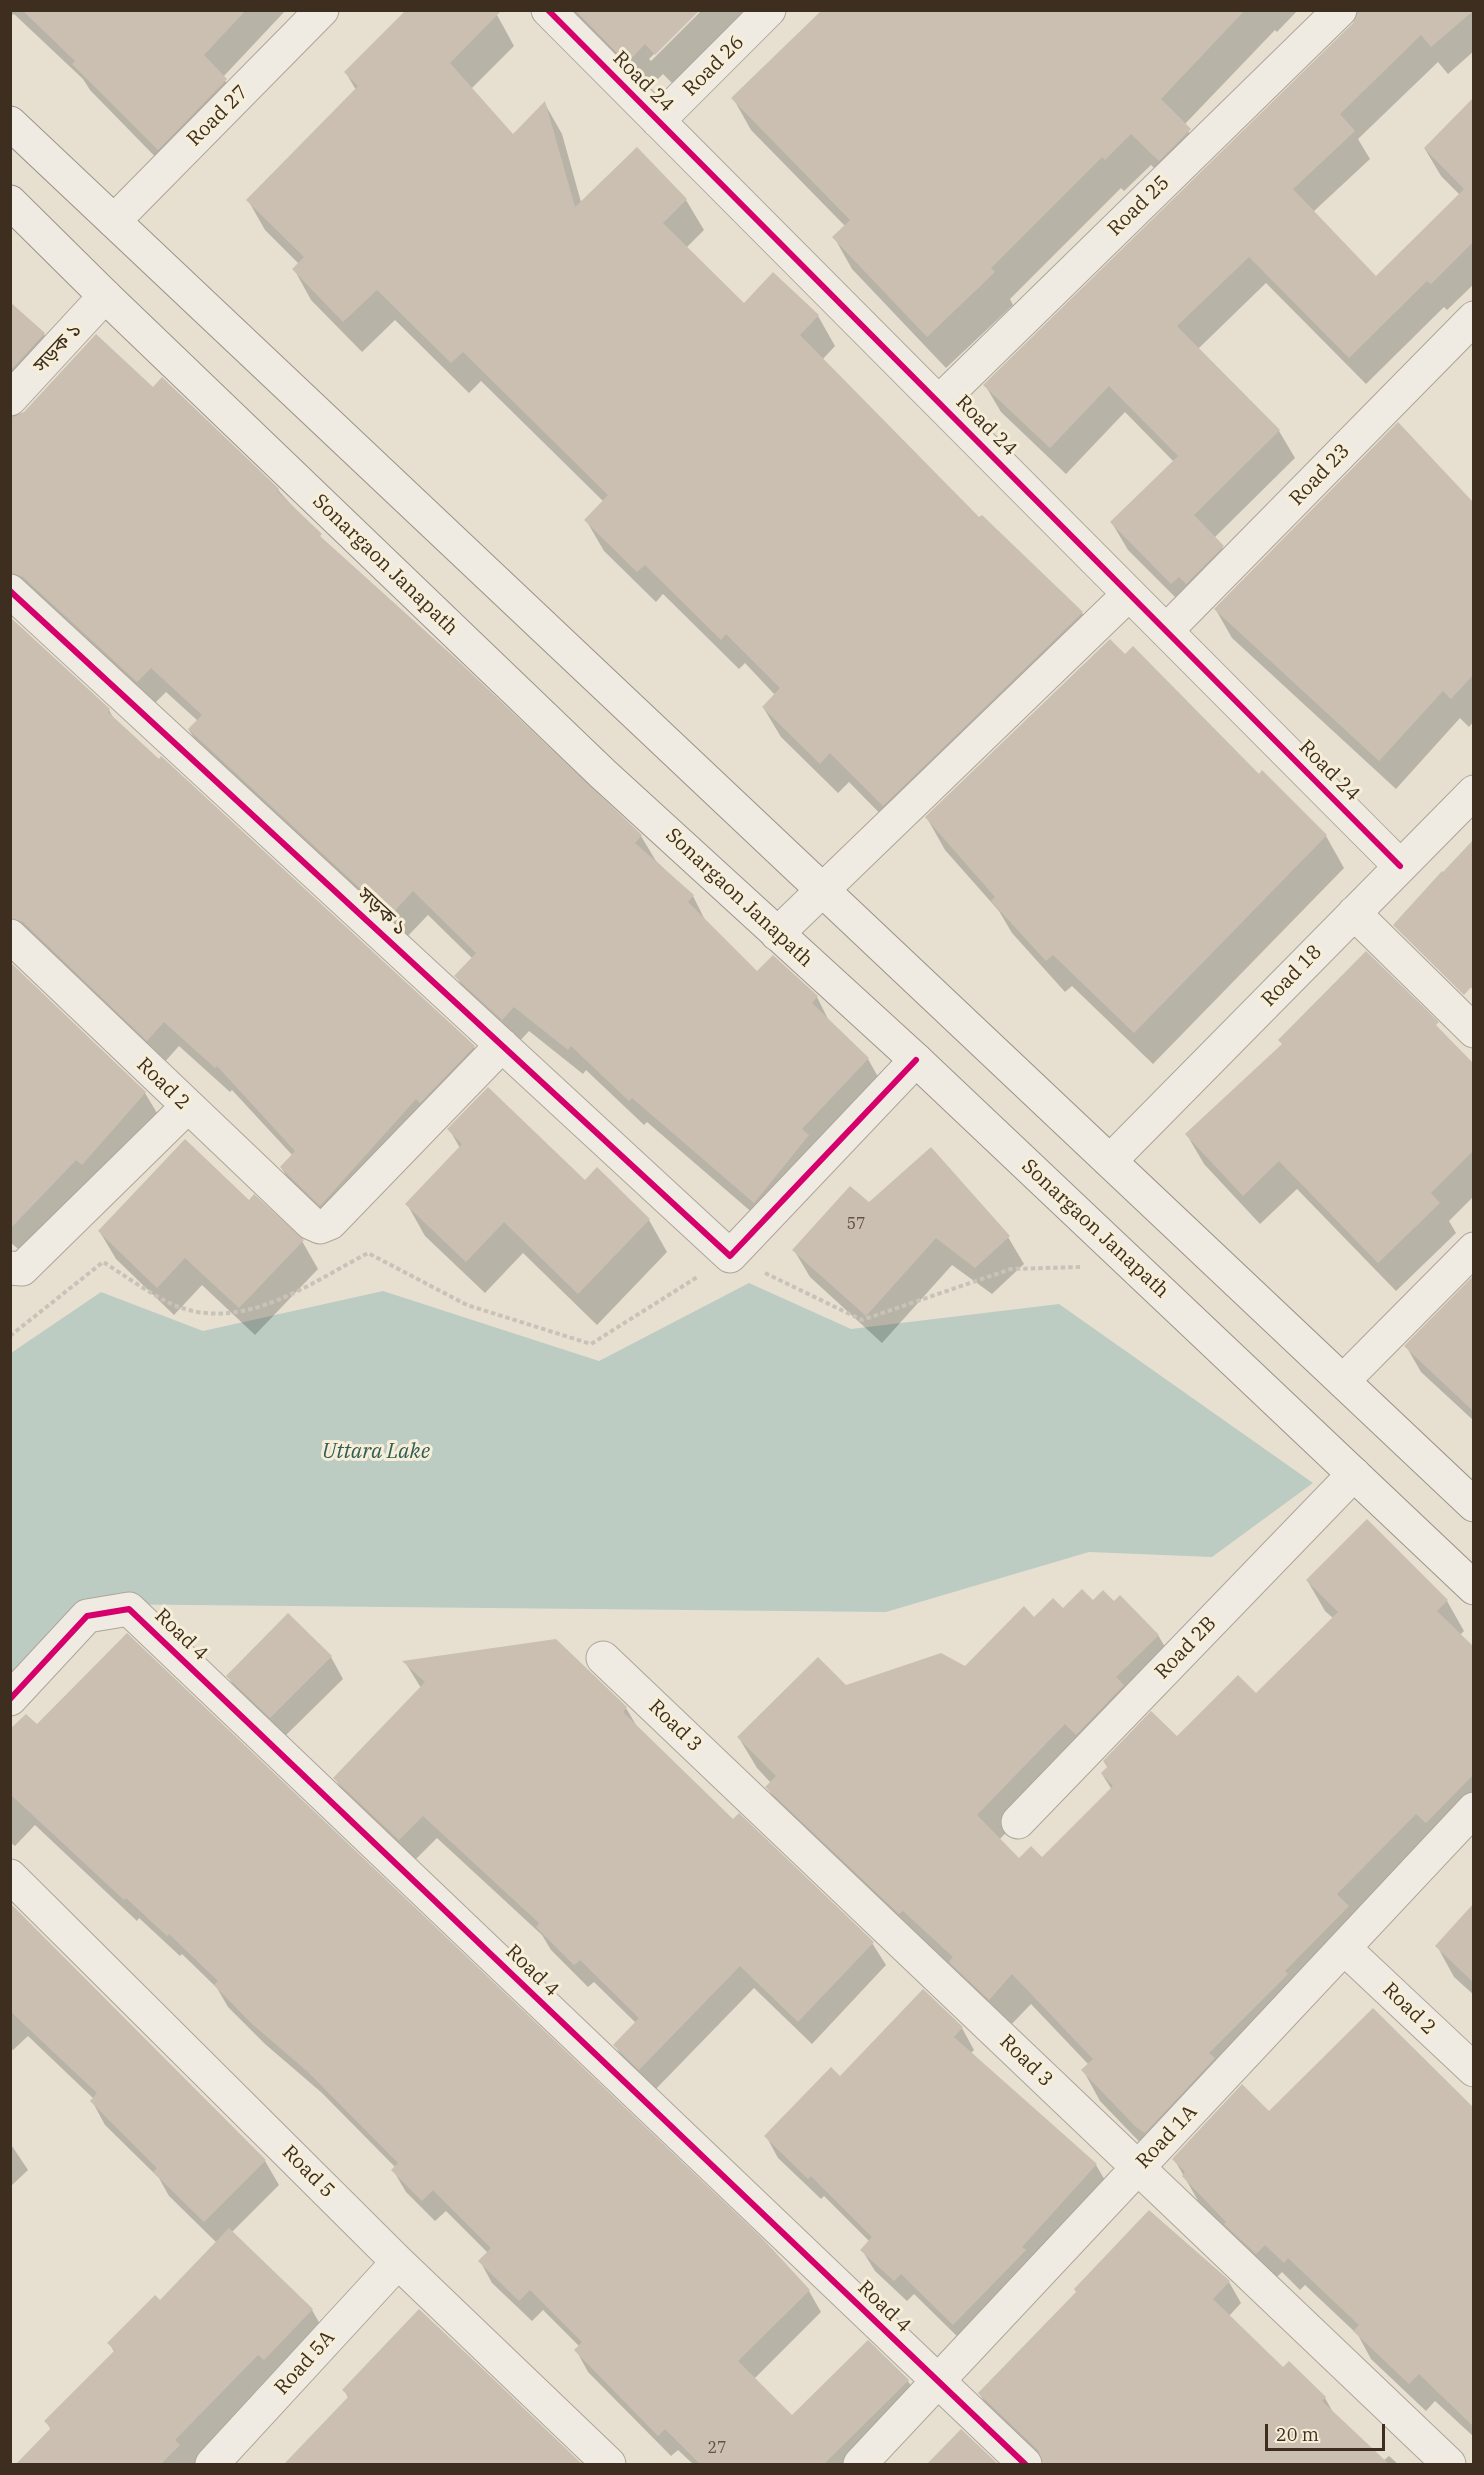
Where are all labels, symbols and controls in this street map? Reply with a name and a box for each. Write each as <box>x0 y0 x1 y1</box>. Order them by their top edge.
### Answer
street label: Road 26 <box>679 31 749 101</box>
street label: Road 24 <box>608 47 678 117</box>
street label: Road 27 <box>183 81 253 151</box>
street label: Road 25 <box>1103 171 1175 241</box>
street label: সড়ক ১ <box>29 318 87 378</box>
street label: Road 24 <box>951 391 1021 461</box>
street label: Road 23 <box>1285 439 1355 511</box>
street label: Sonargaon Janapath <box>307 490 463 640</box>
street label: Road 24 <box>1294 736 1364 806</box>
street label: Sonargaon Janapath <box>660 824 818 972</box>
street label: সড়ক ১ <box>352 883 412 941</box>
street label: Road 18 <box>1257 940 1327 1012</box>
street label: Road 2 <box>132 1053 194 1115</box>
street label: Sonargaon Janapath <box>1016 1155 1174 1303</box>
house number: 57 <box>846 1214 866 1234</box>
water label: Uttara Lake <box>322 1439 430 1465</box>
street label: Road 4 <box>150 1604 212 1666</box>
street label: Road 2B <box>1150 1612 1222 1684</box>
street label: Road 3 <box>644 1695 706 1757</box>
street label: Road 4 <box>501 1940 563 2002</box>
street label: Road 2 <box>1378 1978 1440 2040</box>
street label: Road 3 <box>995 2030 1057 2092</box>
street label: Road 1A <box>1132 2100 1202 2174</box>
street label: Road 5 <box>277 2141 339 2203</box>
street label: Road 4 <box>853 2276 915 2338</box>
street label: Road 5A <box>270 2326 340 2400</box>
scale bar <box>1268 2412 1388 2450</box>
text: 20 m <box>1276 2423 1319 2446</box>
house number: 27 <box>707 2438 727 2458</box>

